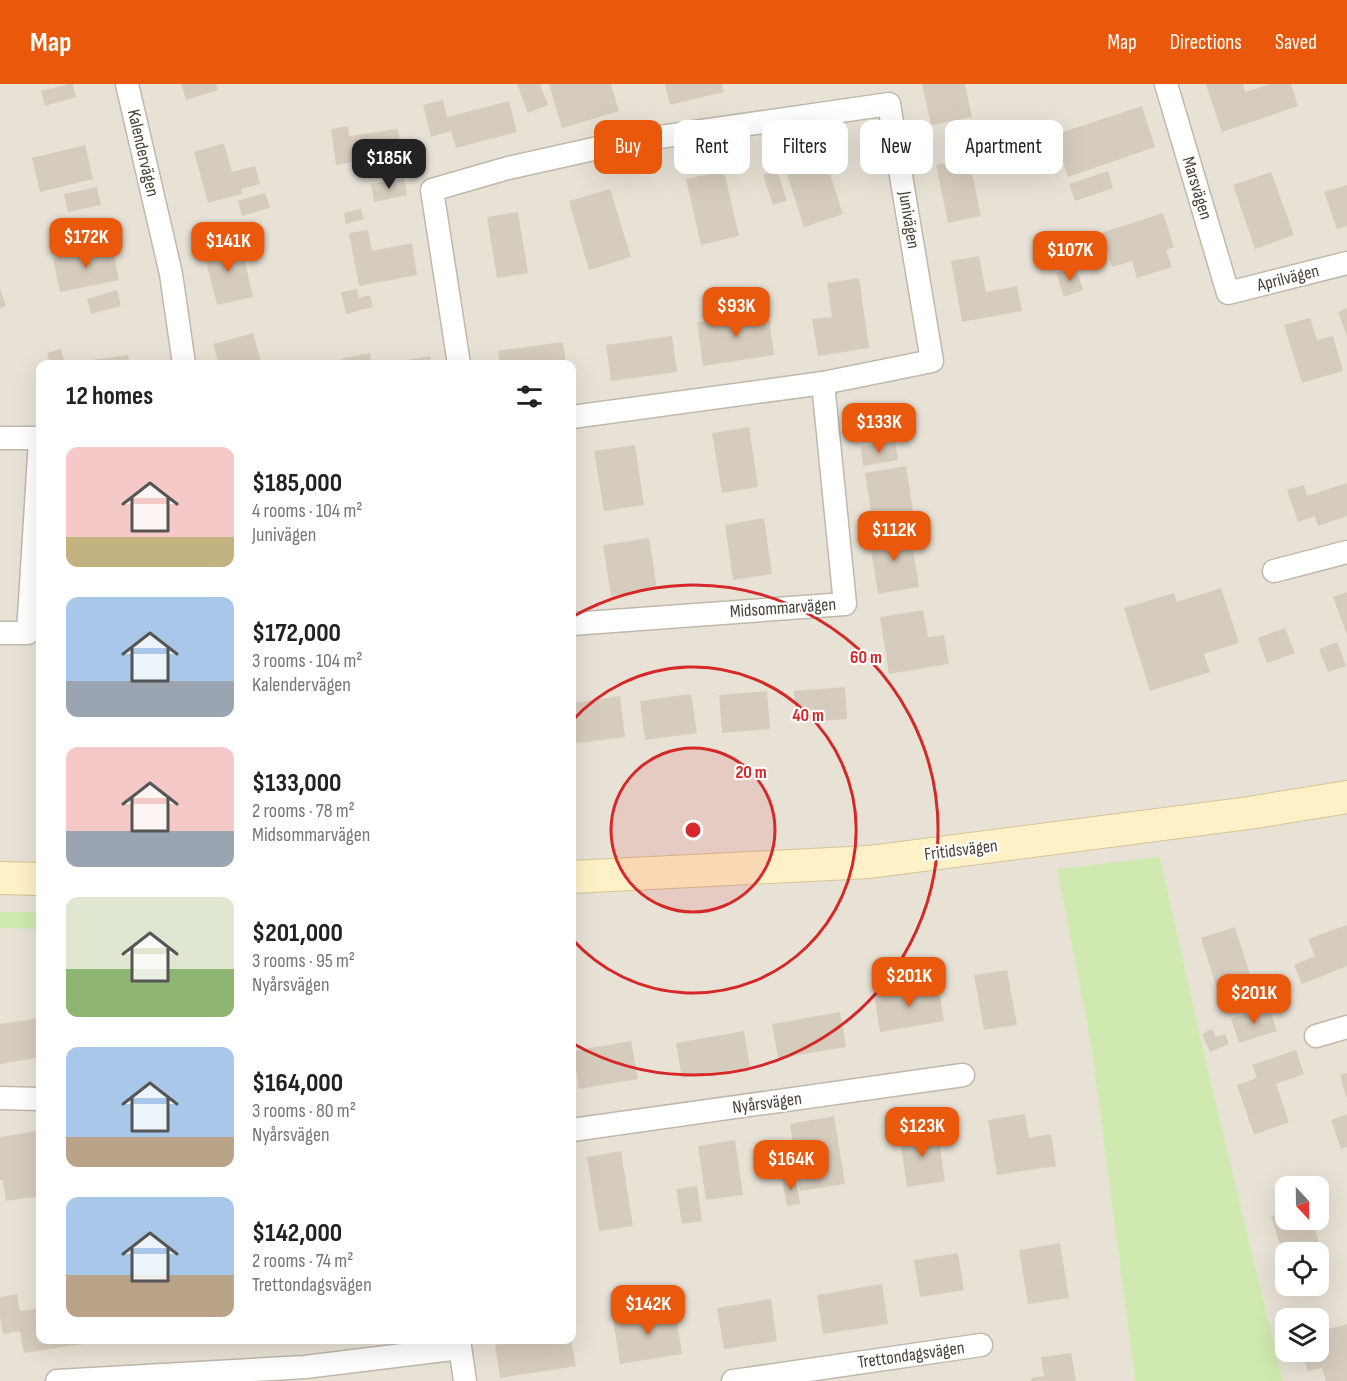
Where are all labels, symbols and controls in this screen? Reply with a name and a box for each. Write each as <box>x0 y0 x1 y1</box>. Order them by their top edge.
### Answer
text: Map <box>30 26 71 59</box>
text: Map <box>1107 30 1137 55</box>
text: Directions <box>1170 30 1242 55</box>
text: Saved <box>1275 30 1317 55</box>
street label: Kalendervägen <box>123 107 163 199</box>
chip: Buy <box>594 120 662 174</box>
chip: Rent <box>674 120 750 174</box>
chip: Filters <box>762 120 848 174</box>
chip: New <box>860 120 933 174</box>
chip: Apartment <box>945 120 1063 174</box>
pin: $185K <box>347 139 431 190</box>
text: $185K <box>366 146 412 170</box>
street label: Marsvägen <box>1178 154 1216 222</box>
street label: Junivägen <box>894 189 924 250</box>
pin: $172K <box>44 218 128 269</box>
pin: $141K <box>186 222 270 273</box>
text: $172K <box>63 225 109 249</box>
text: $141K <box>205 229 251 253</box>
pin: $107K <box>1028 231 1112 282</box>
text: $107K <box>1047 238 1093 262</box>
street label: Aprilvägen <box>1254 260 1321 296</box>
pin: $93K <box>700 287 772 338</box>
text: $93K <box>717 294 755 318</box>
icon: filters <box>513 380 546 413</box>
text: 12 homes <box>66 381 153 412</box>
pin: $133K <box>837 403 921 454</box>
text: $133K <box>856 410 902 434</box>
text: $185,000 <box>252 468 342 499</box>
icon: home <box>114 471 186 543</box>
text: 4 rooms · 104 m² <box>252 499 362 523</box>
pin: $112K <box>852 511 936 562</box>
text: $112K <box>872 518 916 542</box>
text: Junivägen <box>252 523 316 547</box>
street label: Midsommarvägen <box>729 594 837 622</box>
text: $172,000 <box>252 618 341 649</box>
icon: home <box>114 621 186 693</box>
text: 60 m <box>850 647 882 668</box>
text: 3 rooms · 104 m² <box>252 649 362 673</box>
text: Kalendervägen <box>252 673 351 697</box>
text: 40 m <box>792 705 824 726</box>
text: 20 m <box>735 762 767 783</box>
text: $133,000 <box>252 768 342 799</box>
icon: home <box>114 771 186 843</box>
text: 2 rooms · 78 m² <box>252 799 355 823</box>
centre of rings <box>683 820 703 840</box>
text: Midsommarvägen <box>252 823 370 847</box>
street label: Fritidsvägen <box>923 835 999 865</box>
text: $201,000 <box>252 918 343 949</box>
icon: home <box>114 921 186 993</box>
text: 3 rooms · 95 m² <box>252 949 355 973</box>
pin: $201K <box>867 957 951 1008</box>
text: $201K <box>886 964 932 988</box>
text: Nyårsvägen <box>252 973 330 997</box>
pin: $201K <box>1212 974 1296 1025</box>
text: $201K <box>1231 981 1277 1005</box>
text: $164,000 <box>252 1068 343 1099</box>
icon: home <box>114 1071 186 1143</box>
street label: Nyårsvägen <box>731 1088 803 1118</box>
text: 3 rooms · 80 m² <box>252 1099 356 1123</box>
pin: $123K <box>880 1107 964 1158</box>
text: $123K <box>899 1114 945 1138</box>
text: Nyårsvägen <box>252 1123 330 1147</box>
pin: $164K <box>749 1140 833 1191</box>
text: $164K <box>768 1147 814 1171</box>
north arrow <box>1275 1176 1329 1230</box>
map controls <box>1275 1176 1329 1362</box>
text: $142,000 <box>252 1218 342 1249</box>
icon: home <box>114 1221 186 1293</box>
button: locate <box>1275 1242 1329 1296</box>
text: 2 rooms · 74 m² <box>252 1249 353 1273</box>
text: Trettondagsvägen <box>252 1273 372 1297</box>
pin: $142K <box>606 1285 690 1336</box>
text: $142K <box>625 1292 671 1316</box>
button: layers <box>1275 1308 1329 1362</box>
street label: Trettondagsvägen <box>856 1337 966 1373</box>

